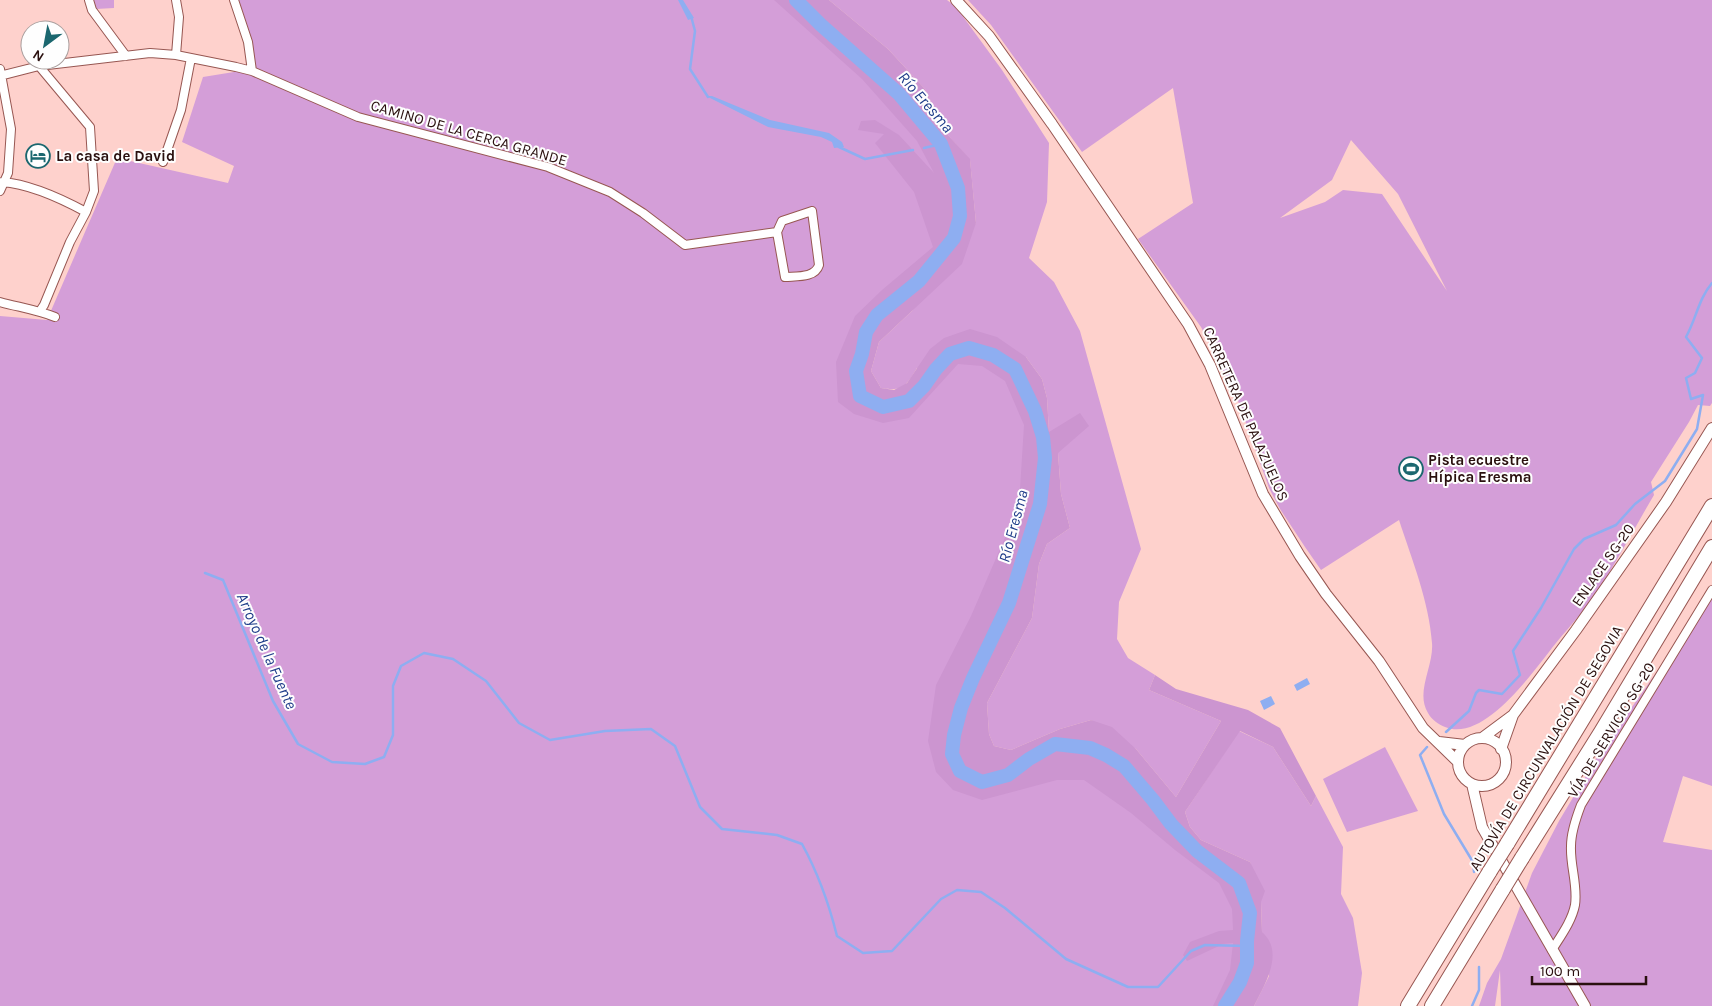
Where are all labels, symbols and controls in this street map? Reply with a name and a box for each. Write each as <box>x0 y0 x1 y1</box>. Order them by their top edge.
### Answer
north arrow <box>20 20 70 70</box>
text: N <box>30 46 47 65</box>
water label: Río Eresma <box>894 68 958 136</box>
street label: CAMINO DE LA CERCA GRANDE <box>369 96 569 170</box>
hotel icon: La casa de David <box>25 143 51 169</box>
place label: La casa de David <box>56 147 175 165</box>
street label: CARRETERA DE PALAZUELOS <box>1199 324 1293 504</box>
place label: Pista ecuestre Hípica Eresma <box>1428 451 1532 486</box>
sports icon: Pista ecuestre Hípica Eresma <box>1398 456 1424 482</box>
water label: Río Eresma <box>994 488 1032 564</box>
street label: ENLACE SG-20 <box>1568 520 1638 610</box>
water label: Arroyo de la Fuente <box>233 590 301 713</box>
street label: AUTOVÍA DE CIRCUNVALACIÓN DE SEGOVIA <box>1465 622 1627 874</box>
street label: VÍA DE SERVICIO SG-20 <box>1564 659 1658 801</box>
scale bar <box>1532 954 1646 986</box>
text: 100 m <box>1540 962 1580 980</box>

